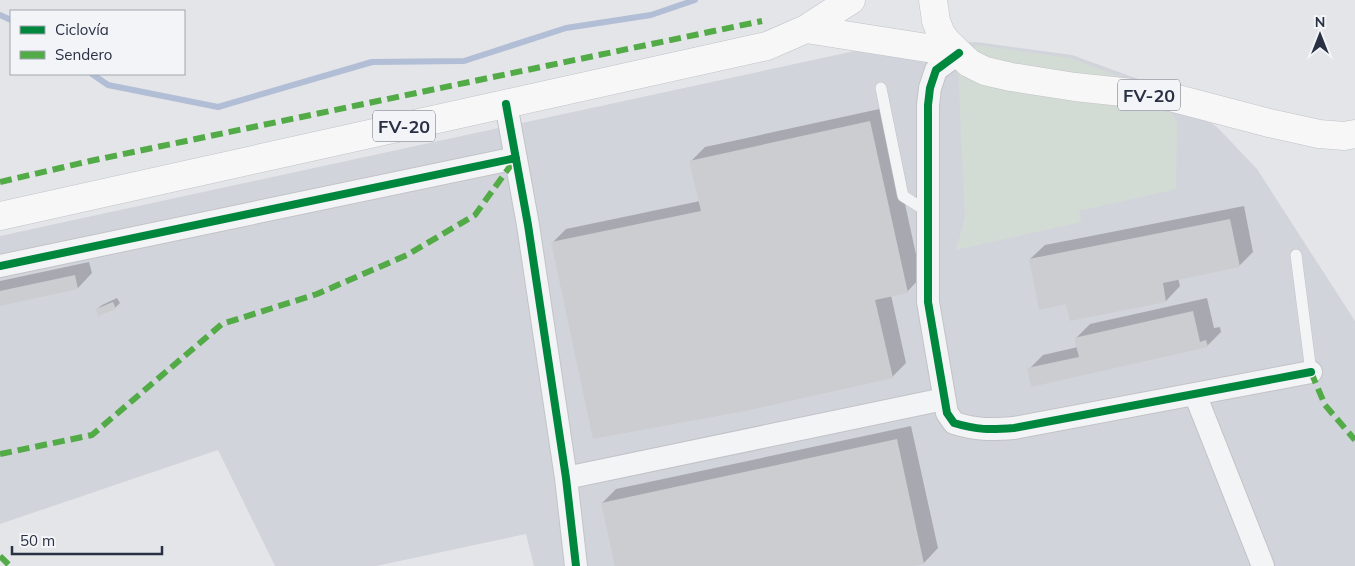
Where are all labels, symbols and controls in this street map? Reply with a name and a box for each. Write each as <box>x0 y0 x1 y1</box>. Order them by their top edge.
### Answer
legend <box>10 10 185 75</box>
north arrow <box>1295 10 1345 60</box>
text: N <box>1315 13 1325 31</box>
text: Ciclovía <box>55 20 109 39</box>
text: Sendero <box>55 45 112 64</box>
road number: FV-20 <box>1118 80 1180 110</box>
road number: FV-20 <box>373 110 435 142</box>
scale bar <box>12 524 162 556</box>
text: 50 m <box>20 531 55 550</box>

